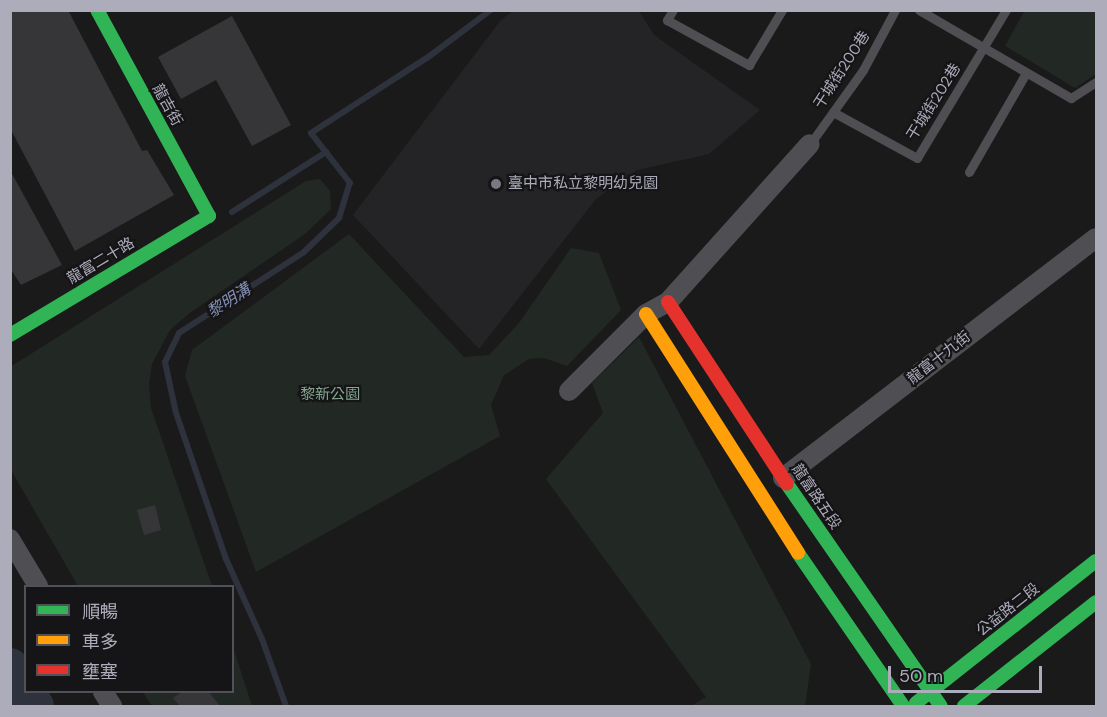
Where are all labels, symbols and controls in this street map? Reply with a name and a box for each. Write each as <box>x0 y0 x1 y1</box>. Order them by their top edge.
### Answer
street label: 干城街200巷 <box>810 28 874 112</box>
street label: 干城街202巷 <box>903 60 965 144</box>
street label: 龍吉街 <box>148 81 186 129</box>
place label: 臺中市私立黎明幼兒園 <box>508 175 658 193</box>
marker: 臺中市私立黎明幼兒園 <box>489 177 503 191</box>
street label: 龍富二十路 <box>64 234 138 288</box>
water label: 黎明溝 <box>204 280 254 322</box>
street label: 龍富十九街 <box>904 328 974 388</box>
park label: 黎新公園 <box>300 386 360 404</box>
street label: 龍富路五段 <box>788 461 844 533</box>
street label: 公益路二段 <box>973 580 1043 640</box>
legend <box>24 585 234 693</box>
text: 順暢 <box>82 600 118 624</box>
text: 車多 <box>82 630 118 654</box>
scale bar <box>891 654 1046 692</box>
text: 壅塞 <box>82 660 118 684</box>
text: 50 m <box>899 664 943 688</box>

